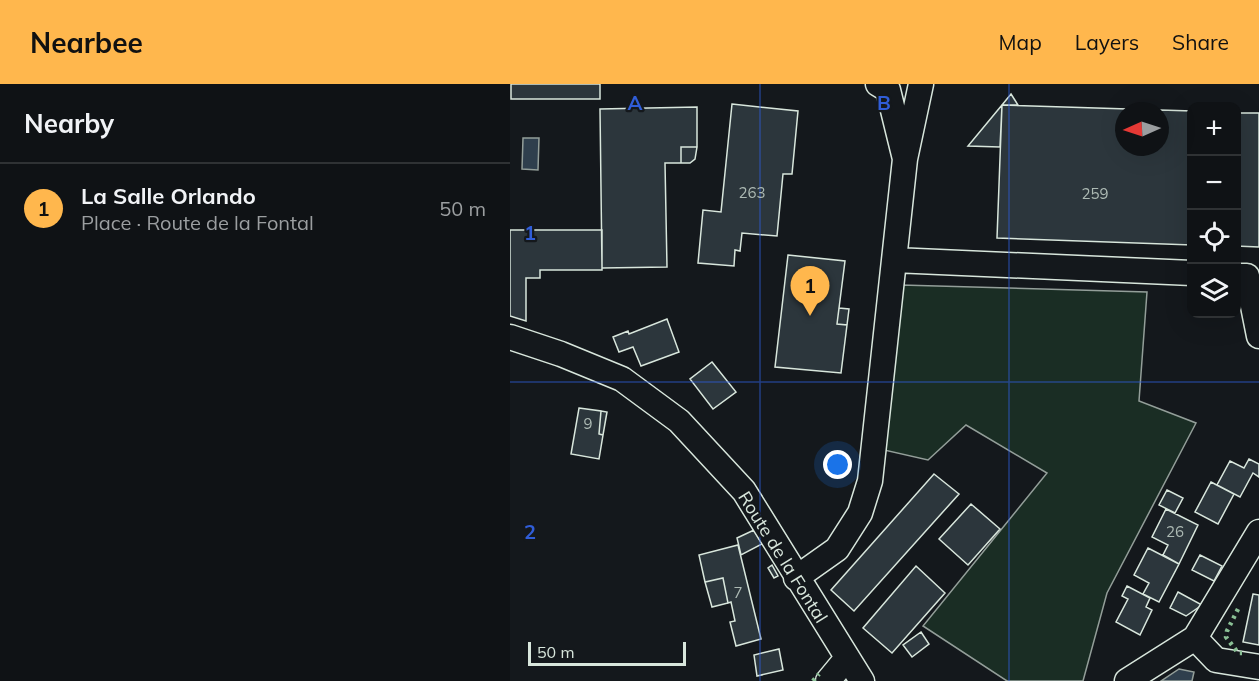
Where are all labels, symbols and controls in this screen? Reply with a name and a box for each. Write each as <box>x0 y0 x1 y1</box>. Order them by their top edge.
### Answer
text: Nearbee <box>30 25 143 60</box>
text: Map <box>999 29 1042 55</box>
text: Layers <box>1075 29 1139 55</box>
text: Share <box>1172 29 1229 55</box>
text: A <box>628 90 643 115</box>
text: B <box>877 90 891 115</box>
north arrow <box>1115 102 1169 156</box>
map controls <box>1187 102 1241 318</box>
button: + <box>1187 102 1241 156</box>
text: Nearby <box>24 107 114 140</box>
button: − <box>1187 156 1241 210</box>
text: La Salle Orlando <box>81 182 256 210</box>
house number: 263 <box>738 183 766 202</box>
house number: 259 <box>1081 184 1109 203</box>
text: 1 <box>38 196 50 221</box>
text: 50 m <box>439 196 486 221</box>
text: Place · Route de la Fontal <box>81 210 314 235</box>
button: locate <box>1187 210 1241 264</box>
text: 1 <box>524 220 536 245</box>
button: layers <box>1187 264 1241 318</box>
pin: 1 <box>790 266 830 316</box>
house number: 9 <box>583 414 593 433</box>
your location <box>823 450 852 479</box>
street label: Route de la Fontal <box>733 487 833 627</box>
text: 2 <box>524 519 536 544</box>
house number: 26 <box>1166 522 1184 541</box>
house number: 7 <box>733 583 743 602</box>
scale bar <box>528 639 686 666</box>
text: 50 m <box>537 642 574 662</box>

